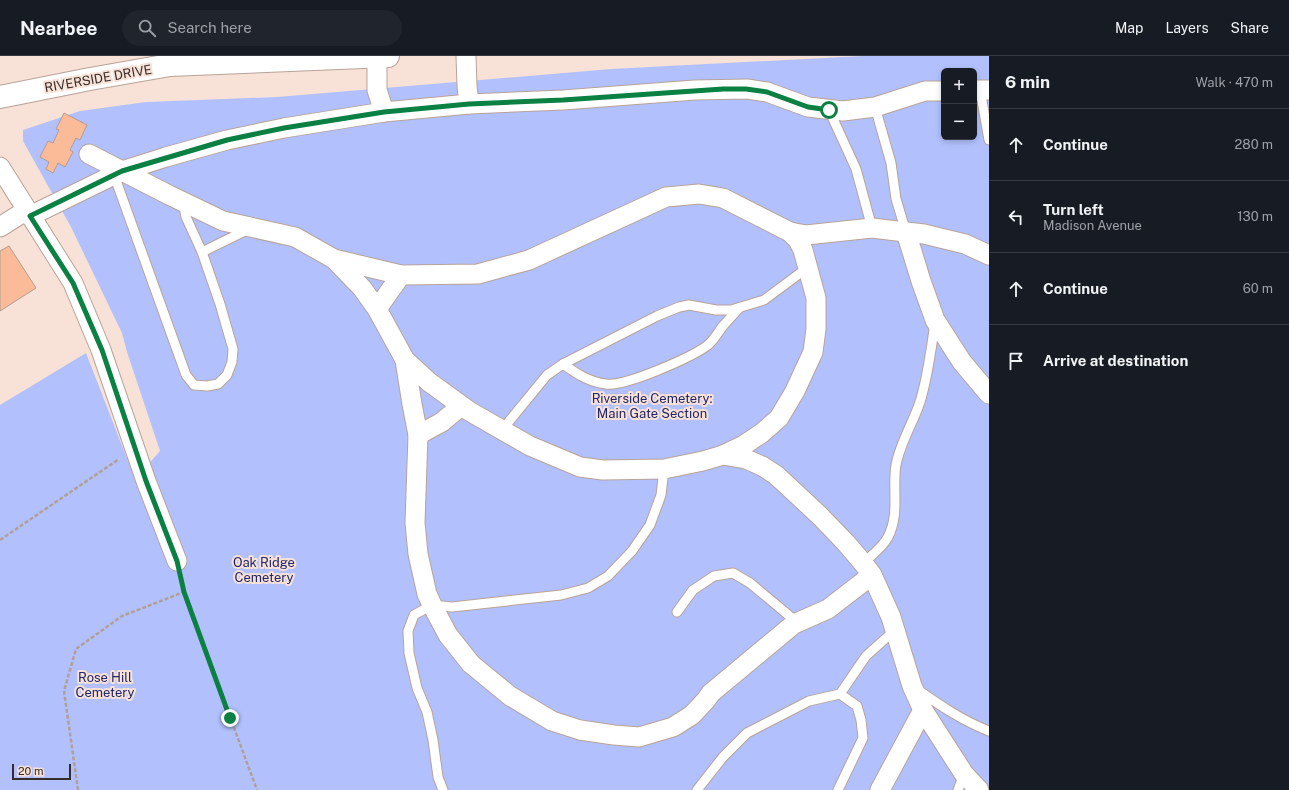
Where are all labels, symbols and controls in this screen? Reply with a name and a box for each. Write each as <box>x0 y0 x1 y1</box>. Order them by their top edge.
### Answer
search box <box>122 10 402 46</box>
text: Nearbee <box>20 17 98 39</box>
icon: search <box>136 17 158 39</box>
text: Search here <box>168 19 252 36</box>
text: Map <box>1115 20 1143 36</box>
text: Layers <box>1165 20 1209 36</box>
text: Share <box>1231 20 1269 36</box>
street label: RIVERSIDE DRIVE <box>43 62 153 95</box>
map controls <box>941 68 977 140</box>
button: + <box>941 68 977 104</box>
text: 6 min <box>1005 72 1050 92</box>
text: Walk · 470 m <box>1196 75 1273 90</box>
route start <box>820 101 838 119</box>
button: − <box>941 104 977 140</box>
icon: ahead <box>1005 134 1027 156</box>
text: Continue <box>1043 136 1108 153</box>
text: 280 m <box>1235 137 1273 152</box>
text: Turn left <box>1043 201 1104 218</box>
icon: left <box>1005 206 1027 228</box>
text: 130 m <box>1237 209 1273 224</box>
text: Madison Avenue <box>1043 218 1142 233</box>
icon: ahead <box>1005 278 1027 300</box>
text: Continue <box>1043 280 1108 297</box>
text: 60 m <box>1243 281 1273 296</box>
icon: arrive <box>1005 350 1027 372</box>
text: Arrive at destination <box>1043 352 1188 369</box>
park label: Riverside Cemetery: Main Gate Section <box>592 391 712 421</box>
park label: Oak Ridge Cemetery <box>233 555 295 585</box>
park label: Rose Hill Cemetery <box>75 670 135 700</box>
route end <box>221 709 239 727</box>
scale bar <box>12 762 71 781</box>
text: 20 m <box>18 765 43 777</box>

